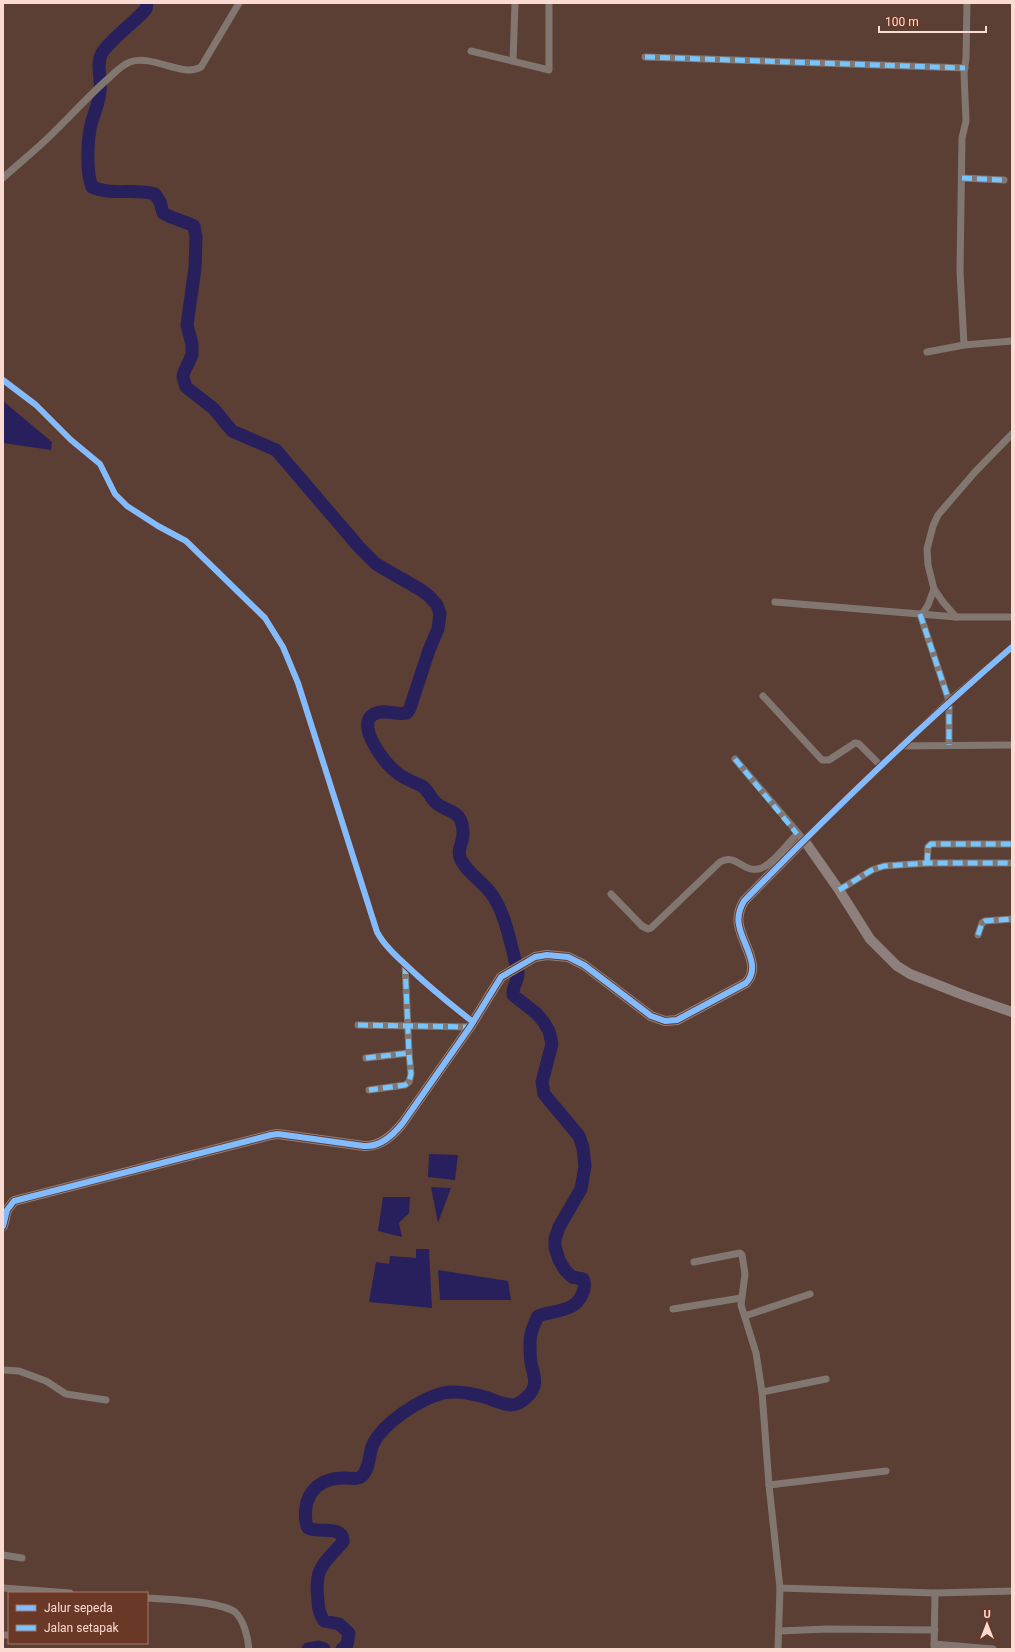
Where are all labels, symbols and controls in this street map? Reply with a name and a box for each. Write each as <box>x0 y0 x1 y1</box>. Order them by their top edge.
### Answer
scale bar <box>879 8 986 34</box>
text: 100 m <box>885 15 919 29</box>
legend <box>8 1592 148 1644</box>
text: Jalur sepeda <box>44 1601 113 1615</box>
north arrow <box>967 1604 1007 1644</box>
text: U <box>983 1608 991 1621</box>
text: Jalan setapak <box>44 1621 119 1635</box>

